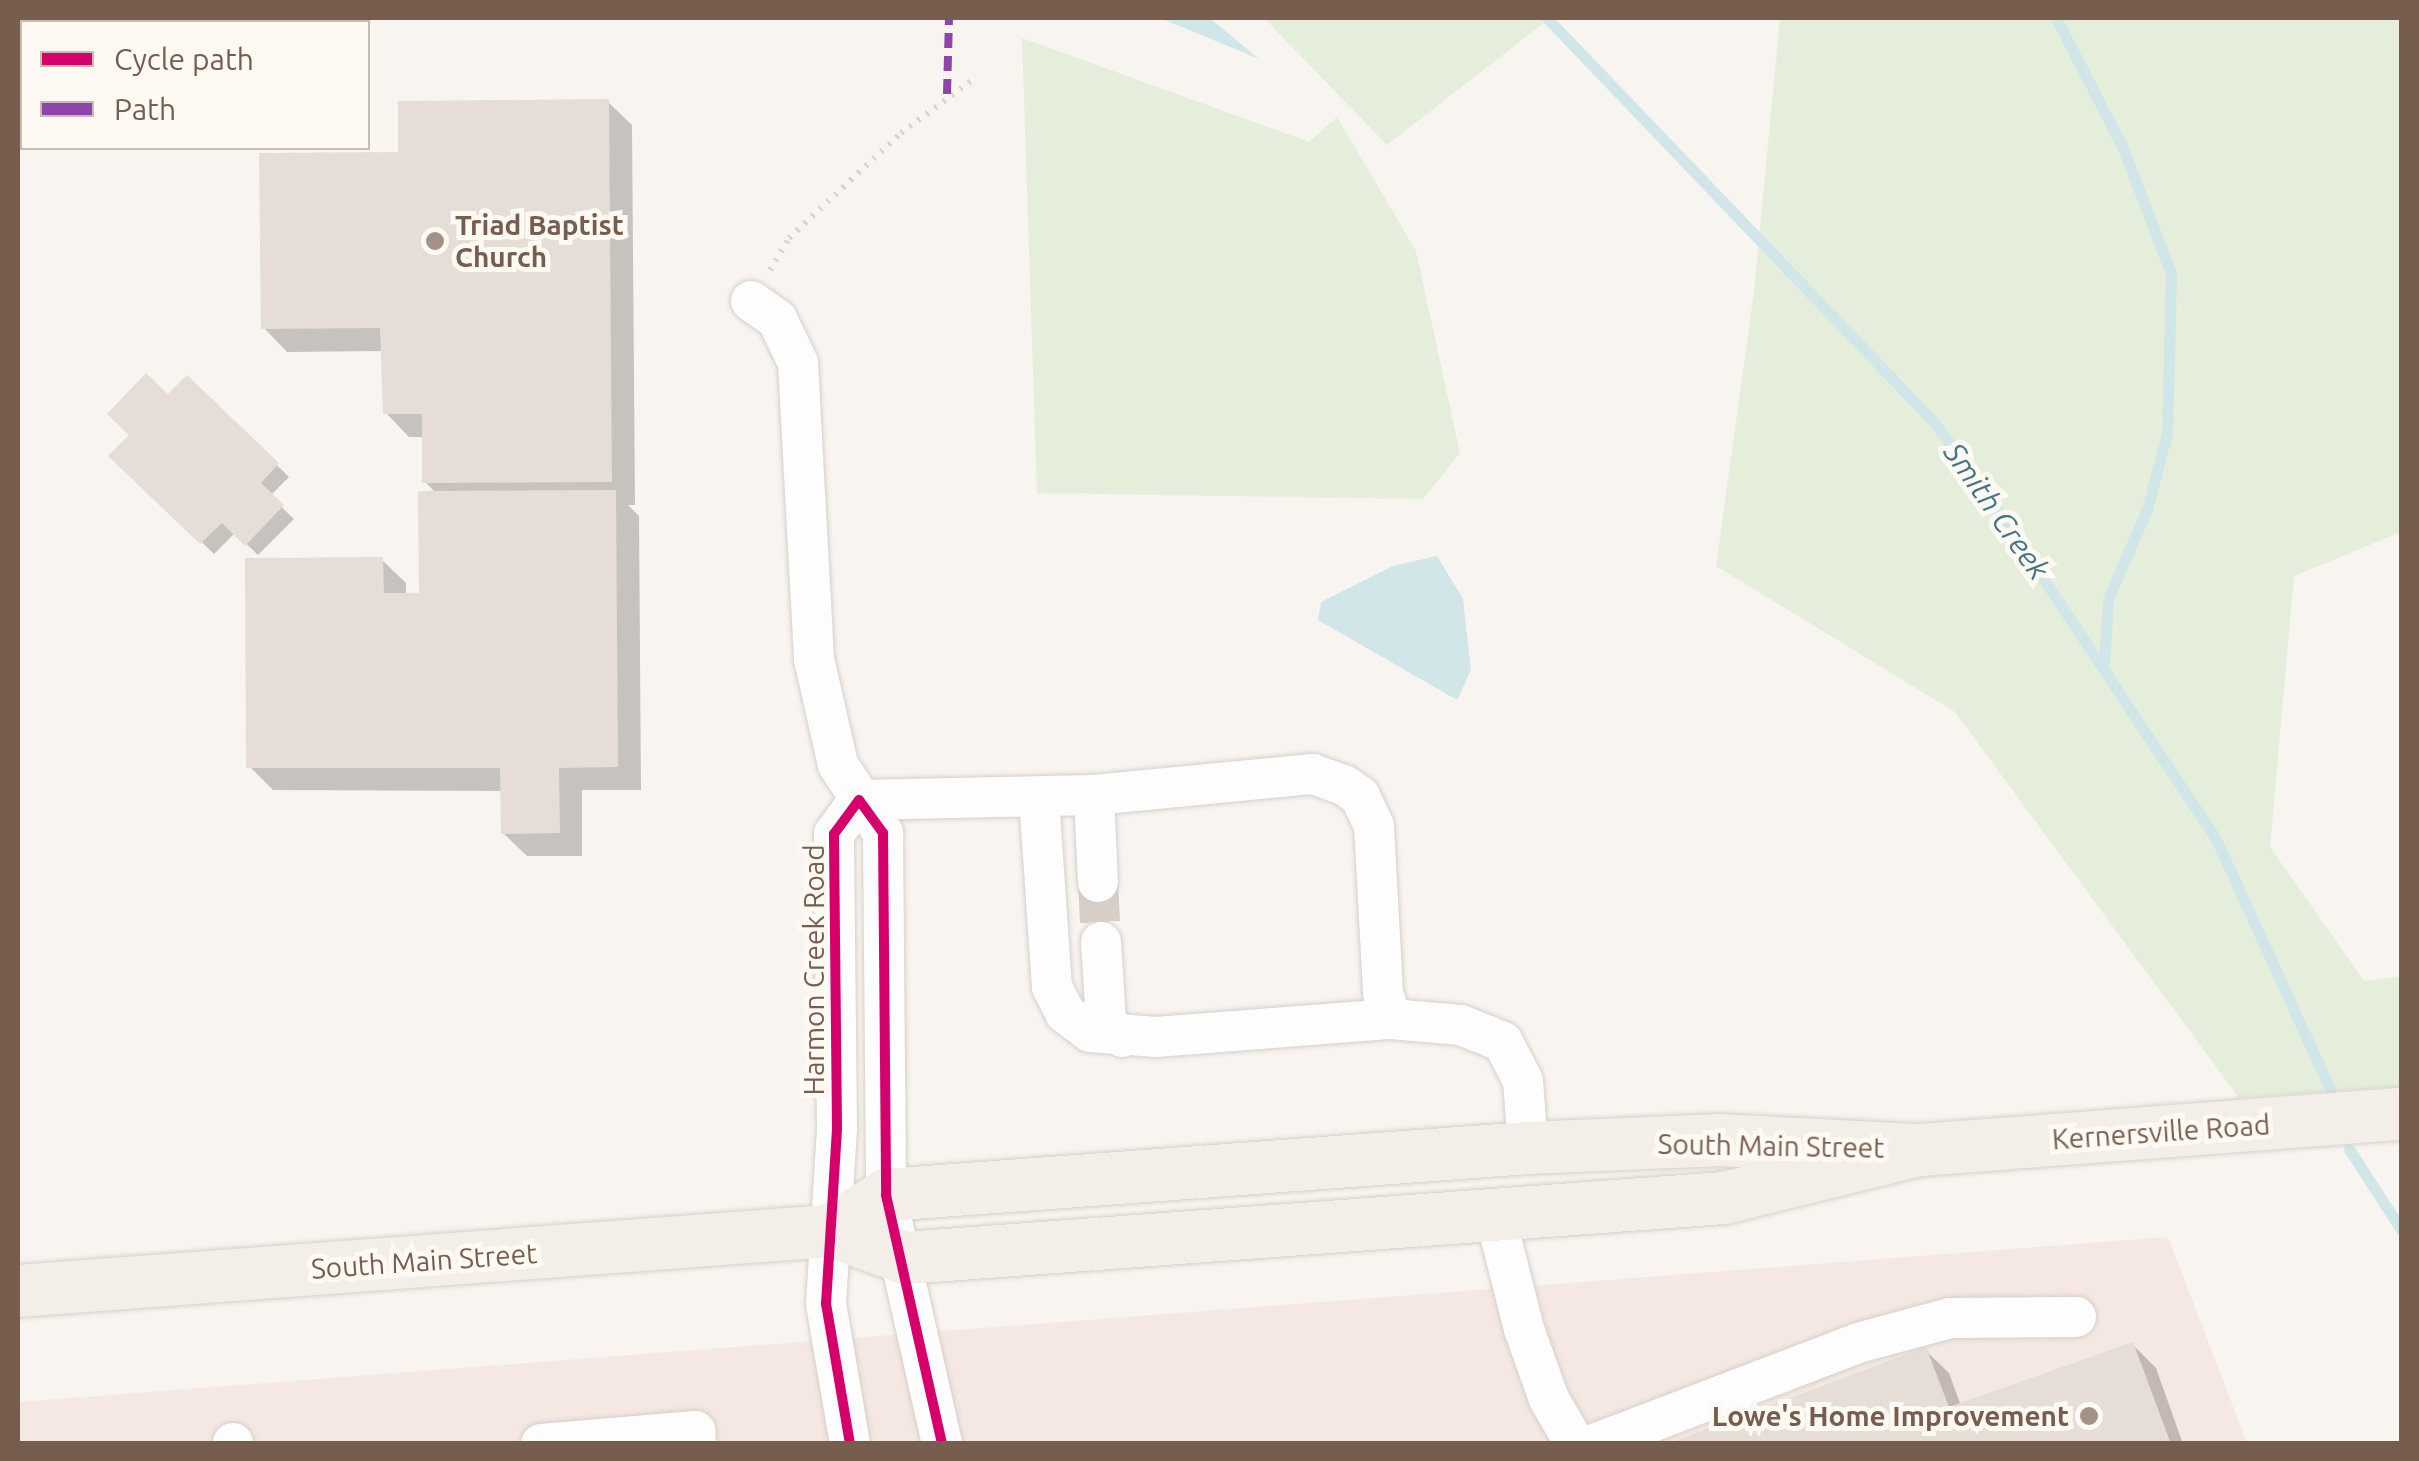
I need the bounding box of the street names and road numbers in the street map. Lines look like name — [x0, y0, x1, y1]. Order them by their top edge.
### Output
street label: Harmon Creek Road — [797, 844, 831, 1096]
street label: Kernersville Road — [2051, 1108, 2271, 1156]
street label: South Main Street — [1657, 1127, 1885, 1165]
street label: South Main Street — [310, 1236, 538, 1286]

